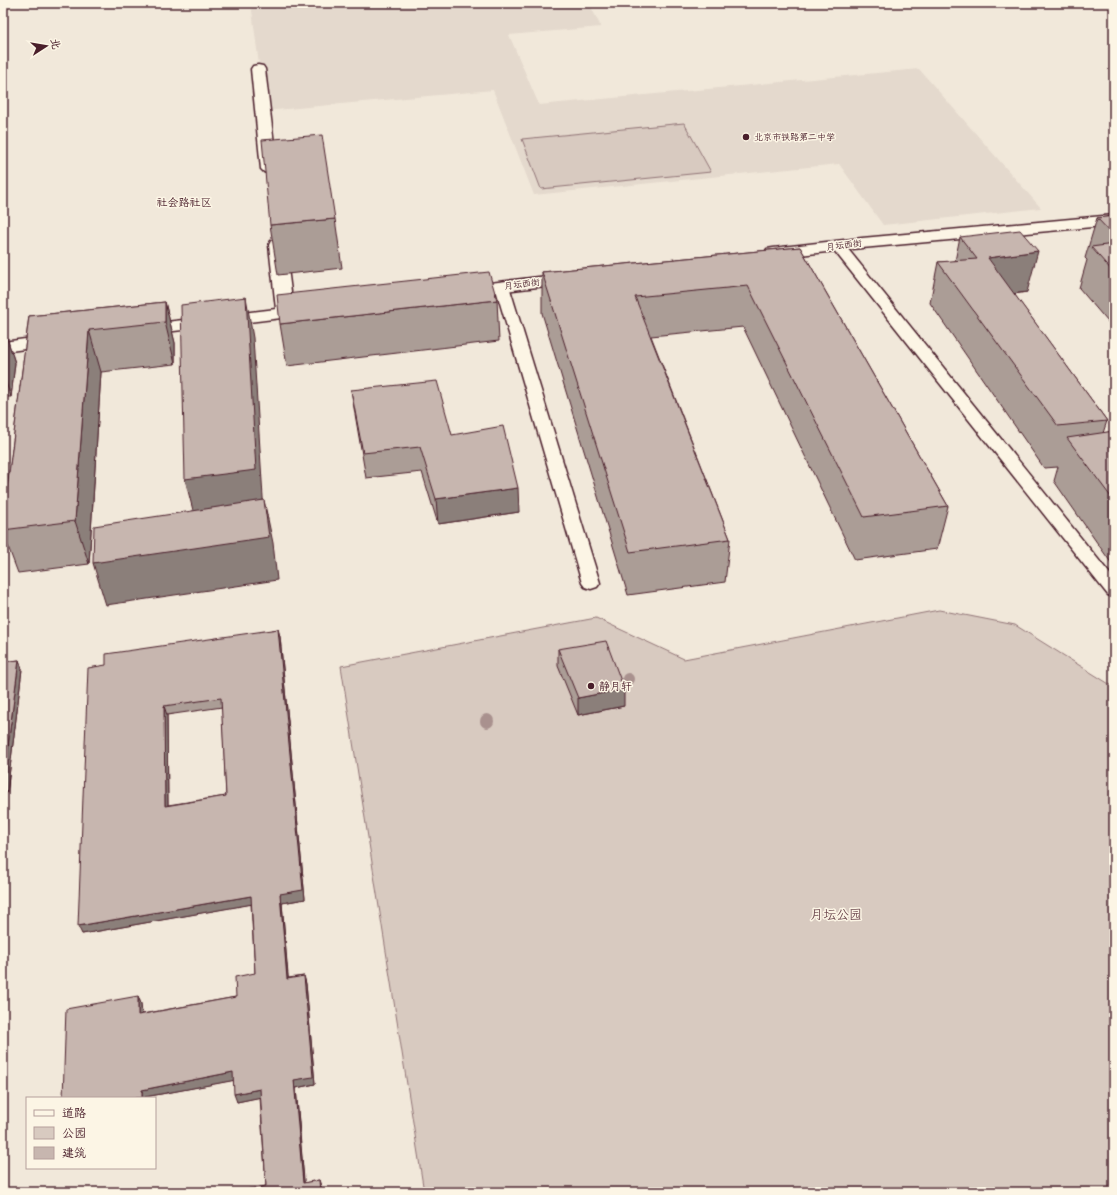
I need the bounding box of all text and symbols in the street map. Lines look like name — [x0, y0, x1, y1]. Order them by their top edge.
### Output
north arrow — [26, 26, 66, 66]
text: 北 — [47, 38, 61, 51]
marker: 北京市铁路第二中学 — [741, 132, 751, 142]
place label: 北京市铁路第二中学 — [754, 132, 835, 144]
district label: 社会路社区 — [157, 197, 212, 210]
street label: 月坛西街 — [826, 238, 863, 254]
street label: 月坛西街 — [504, 277, 541, 293]
place label: 静月轩 — [599, 680, 632, 694]
marker: 静月轩 — [586, 681, 596, 691]
park label: 月坛公园 — [810, 908, 862, 924]
legend — [26, 1097, 156, 1169]
text: 道路 — [62, 1107, 86, 1122]
text: 公园 — [62, 1127, 86, 1142]
text: 建筑 — [62, 1147, 86, 1162]

